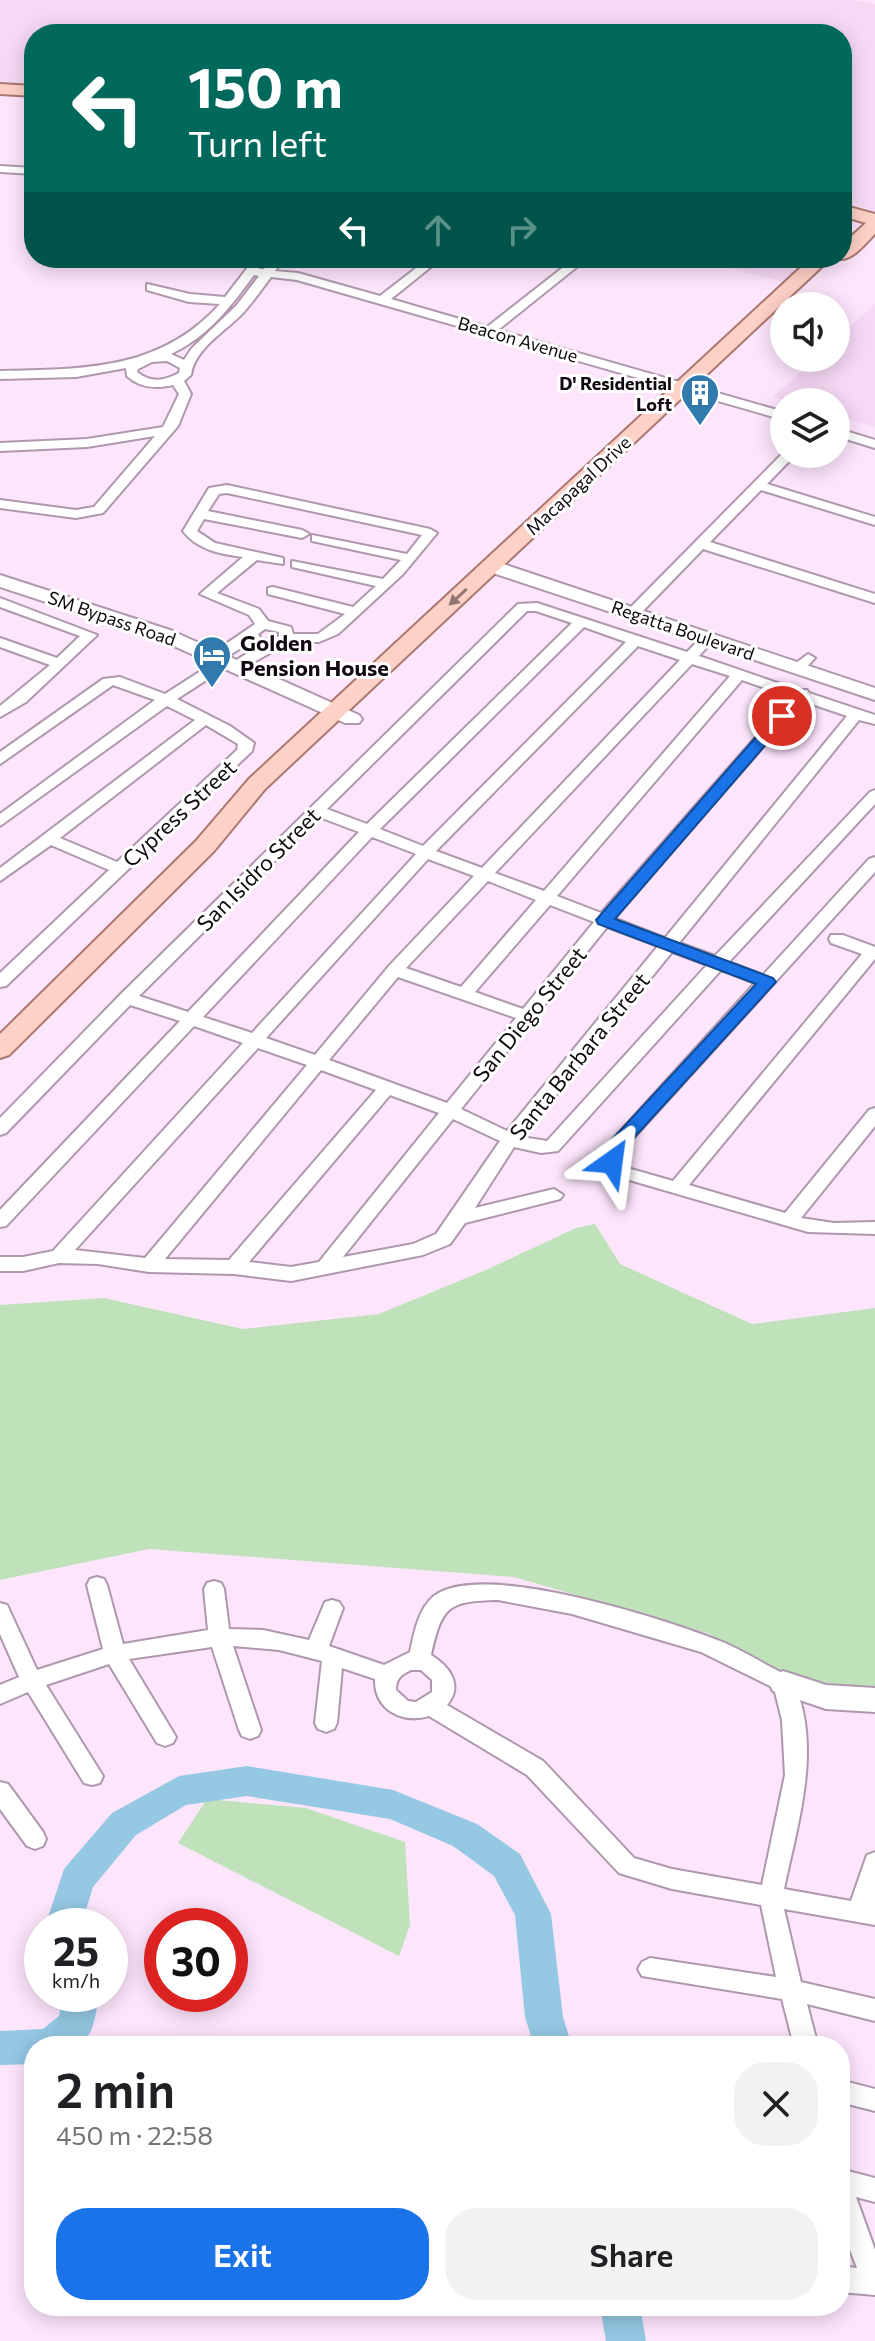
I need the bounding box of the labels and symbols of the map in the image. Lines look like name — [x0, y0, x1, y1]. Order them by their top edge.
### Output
street label: Beacon Avenue — [455, 311, 581, 367]
place label: D' Residential Loft — [559, 372, 672, 415]
building icon: D' Residential Loft — [679, 372, 721, 427]
street label: Macapagal Drive — [521, 431, 635, 539]
street label: SM Bypass Road — [45, 586, 179, 650]
one-way arrow — [448, 588, 467, 606]
street label: Regatta Boulevard — [609, 595, 757, 665]
place label: Golden Pension House — [240, 629, 389, 681]
hotel icon: Golden Pension House — [191, 634, 233, 689]
pin — [748, 682, 816, 750]
street label: Cypress Street — [117, 754, 241, 872]
street label: San Isidro Street — [191, 802, 325, 936]
street label: San Diego Street — [466, 941, 592, 1087]
street label: Santa Barbara Street — [503, 967, 655, 1145]
position arrow — [570, 1120, 654, 1204]
speed limit sign: 30 — [144, 1908, 248, 2012]

